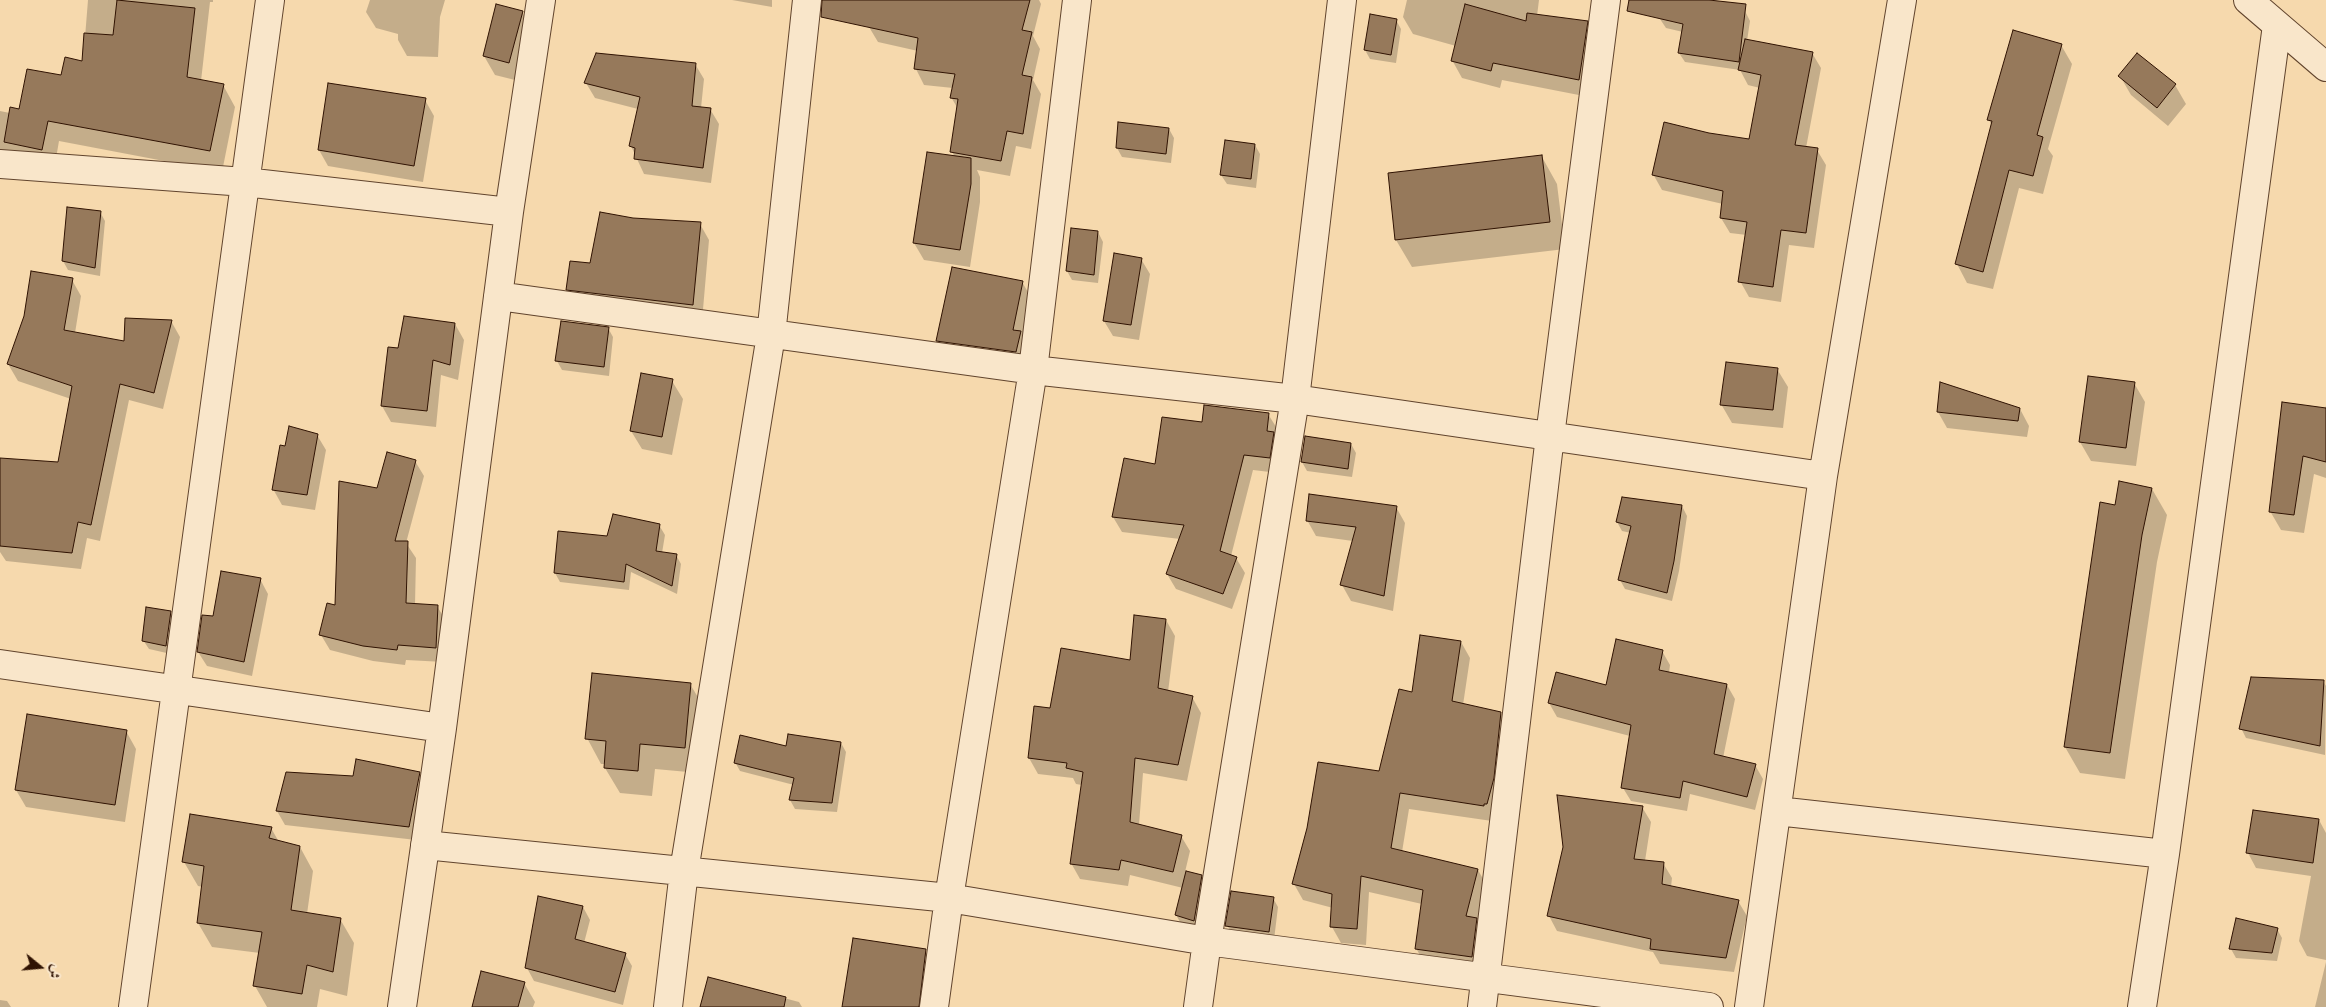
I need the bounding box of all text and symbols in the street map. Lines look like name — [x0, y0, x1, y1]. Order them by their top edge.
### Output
north arrow — [15, 942, 65, 992]
text: ش — [45, 962, 65, 981]

